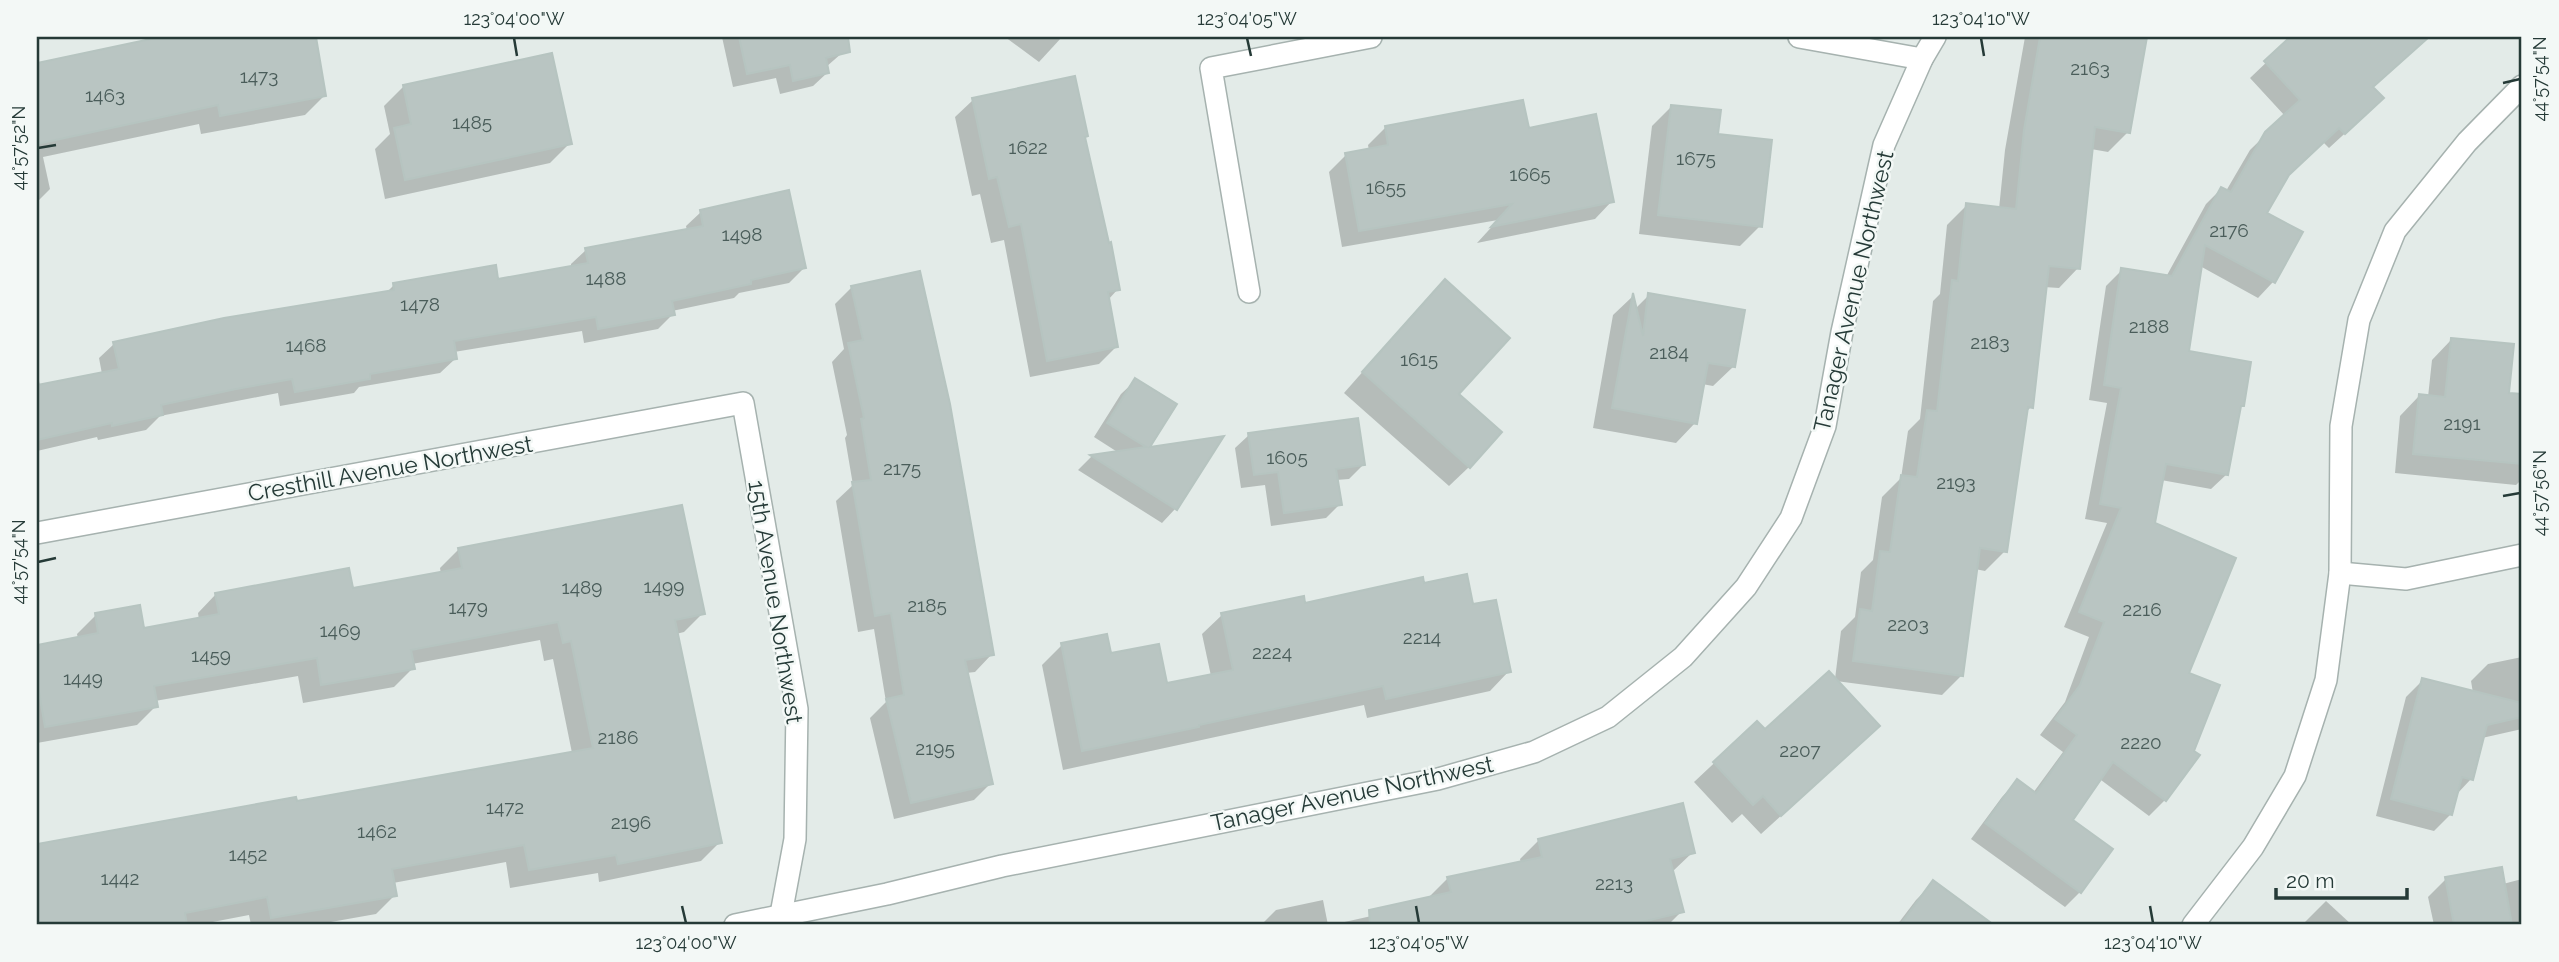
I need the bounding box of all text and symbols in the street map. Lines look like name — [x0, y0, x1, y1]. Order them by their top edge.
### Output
text: 123°04'00"W — [463, 8, 565, 29]
text: 123°04'05"W — [1197, 8, 1297, 29]
text: 123°04'10"W — [1932, 8, 2030, 29]
text: 44°57'54"N — [2529, 36, 2550, 122]
house number: 2163 — [2070, 57, 2110, 79]
house number: 1473 — [240, 65, 278, 87]
house number: 1463 — [85, 84, 125, 106]
text: 44°57'52"N — [8, 106, 29, 190]
house number: 1485 — [452, 111, 492, 133]
house number: 1622 — [1008, 136, 1048, 158]
house number: 1675 — [1676, 147, 1716, 169]
street label: Tanager Avenue Northwest — [1807, 147, 1899, 434]
house number: 1665 — [1509, 163, 1551, 185]
house number: 1655 — [1366, 176, 1406, 198]
house number: 2176 — [2209, 219, 2249, 241]
house number: 1498 — [722, 223, 762, 245]
house number: 1488 — [585, 267, 627, 289]
house number: 1478 — [400, 293, 440, 315]
house number: 2188 — [2129, 315, 2169, 337]
house number: 2183 — [1970, 331, 2010, 353]
house number: 1468 — [285, 334, 327, 356]
house number: 2184 — [1649, 341, 1689, 363]
house number: 1615 — [1400, 348, 1438, 370]
house number: 2191 — [2443, 412, 2481, 434]
street label: Cresthill Avenue Northwest — [246, 430, 535, 506]
house number: 1605 — [1266, 446, 1308, 468]
text: 44°57'56"N — [2529, 450, 2550, 536]
house number: 2175 — [883, 457, 921, 479]
house number: 2193 — [1936, 471, 1976, 493]
street label: 15th Avenue Northwest — [743, 478, 809, 726]
text: 44°57'54"N — [8, 519, 29, 605]
house number: 1499 — [644, 575, 684, 597]
house number: 1489 — [562, 576, 602, 598]
house number: 2185 — [907, 594, 947, 616]
house number: 1479 — [448, 596, 488, 618]
house number: 2216 — [2122, 598, 2162, 620]
house number: 2203 — [1887, 613, 1929, 635]
house number: 1469 — [319, 619, 361, 641]
house number: 2214 — [1403, 626, 1441, 648]
house number: 2224 — [1252, 641, 1292, 663]
house number: 1459 — [191, 644, 231, 666]
house number: 1449 — [63, 667, 103, 689]
house number: 2186 — [598, 726, 638, 748]
house number: 2220 — [2120, 731, 2162, 753]
house number: 2195 — [915, 737, 955, 759]
house number: 2207 — [1779, 739, 1821, 761]
street label: Tanager Avenue Northwest — [1208, 750, 1496, 836]
house number: 1472 — [486, 796, 524, 818]
house number: 2196 — [611, 811, 651, 833]
house number: 1462 — [357, 820, 397, 842]
house number: 1452 — [229, 843, 267, 865]
scale bar — [2276, 857, 2407, 901]
house number: 1442 — [101, 867, 139, 889]
text: 20 m — [2286, 868, 2334, 893]
house number: 2213 — [1595, 872, 1633, 894]
text: 123°04'00"W — [635, 932, 737, 953]
text: 123°04'05"W — [1369, 932, 1469, 953]
text: 123°04'10"W — [2104, 932, 2202, 953]

